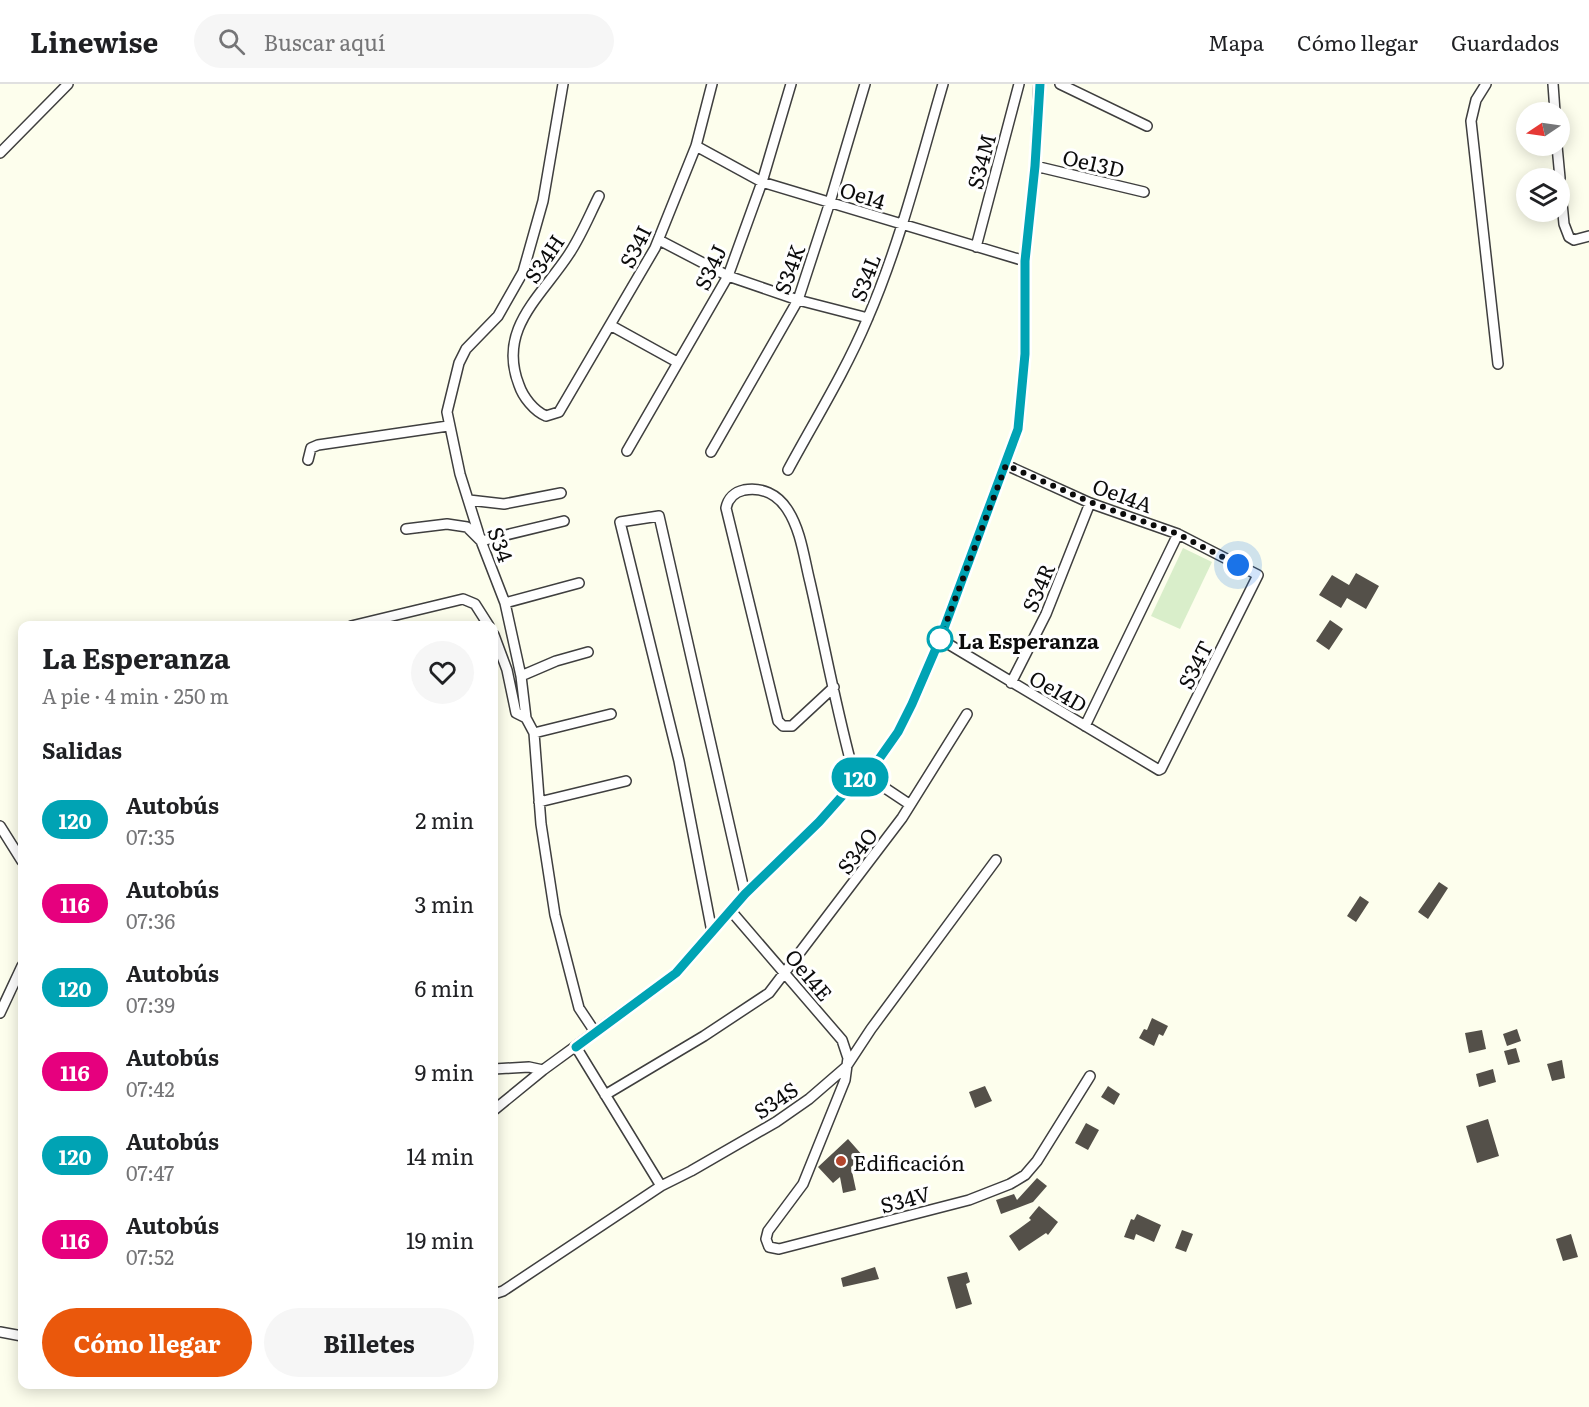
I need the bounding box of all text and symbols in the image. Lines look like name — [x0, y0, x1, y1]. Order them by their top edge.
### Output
search box — [194, 14, 614, 68]
text: Linewise — [30, 20, 158, 62]
icon: search — [215, 25, 248, 58]
text: Buscar aquí — [263, 25, 385, 58]
text: Mapa — [1208, 26, 1264, 57]
text: Cómo llegar — [1297, 26, 1418, 57]
text: Guardados — [1451, 26, 1559, 57]
north arrow — [1516, 102, 1570, 156]
map controls — [1516, 102, 1570, 222]
street label: S34M — [958, 130, 1002, 192]
street label: Oe13D — [1060, 140, 1128, 184]
button: layers — [1516, 168, 1570, 222]
street label: Oe14 — [836, 172, 890, 216]
street label: S34I — [610, 219, 658, 273]
street label: S34H — [515, 227, 571, 289]
street label: S34J — [685, 239, 733, 295]
street label: S34K — [765, 239, 811, 298]
street label: S34L — [841, 249, 887, 305]
street label: Oe14A — [1089, 469, 1158, 519]
street label: S34 — [481, 522, 523, 566]
your location — [1223, 550, 1253, 580]
street label: S34R — [1013, 558, 1061, 616]
place label: La Esperanza — [958, 624, 1100, 655]
marker: La Esperanza — [927, 626, 953, 652]
street label: S34T — [1169, 634, 1219, 694]
text: La Esperanza — [42, 636, 230, 678]
button: heart — [411, 641, 474, 704]
street label: Oe14D — [1024, 661, 1094, 719]
text: A pie · 4 min · 250 m — [42, 680, 229, 710]
text: Salidas — [42, 733, 122, 766]
line badge: 120 — [826, 758, 894, 796]
text: 120 — [844, 762, 876, 793]
text: Autobús — [126, 788, 219, 821]
text: 2 min — [415, 803, 474, 836]
text: 120 — [59, 804, 91, 835]
street label: S34O — [828, 820, 884, 880]
text: 07:35 — [126, 821, 175, 851]
text: Autobús — [126, 872, 219, 905]
text: 3 min — [414, 887, 474, 920]
text: 116 — [60, 888, 90, 919]
text: 07:36 — [126, 905, 175, 935]
street label: Oe14E — [779, 941, 841, 1007]
text: Autobús — [126, 956, 219, 989]
text: 6 min — [415, 971, 474, 1004]
text: 120 — [59, 972, 91, 1003]
text: 07:39 — [126, 989, 175, 1019]
text: Autobús — [126, 1040, 219, 1073]
text: 9 min — [415, 1055, 474, 1088]
text: 116 — [60, 1056, 90, 1087]
text: 07:42 — [126, 1073, 175, 1103]
street label: S34S — [746, 1073, 804, 1125]
text: Autobús — [126, 1124, 219, 1157]
text: 14 min — [406, 1139, 474, 1172]
text: 120 — [59, 1140, 91, 1171]
place label: Edificación — [853, 1146, 965, 1177]
marker: Edificación — [834, 1154, 848, 1168]
text: 07:47 — [126, 1157, 174, 1187]
street label: S34V — [876, 1176, 934, 1220]
text: Autobús — [126, 1208, 219, 1241]
text: 19 min — [406, 1223, 474, 1256]
text: 116 — [60, 1224, 90, 1255]
text: 07:52 — [126, 1241, 174, 1271]
button: Cómo llegar — [42, 1308, 252, 1377]
button: Billetes — [264, 1308, 474, 1377]

